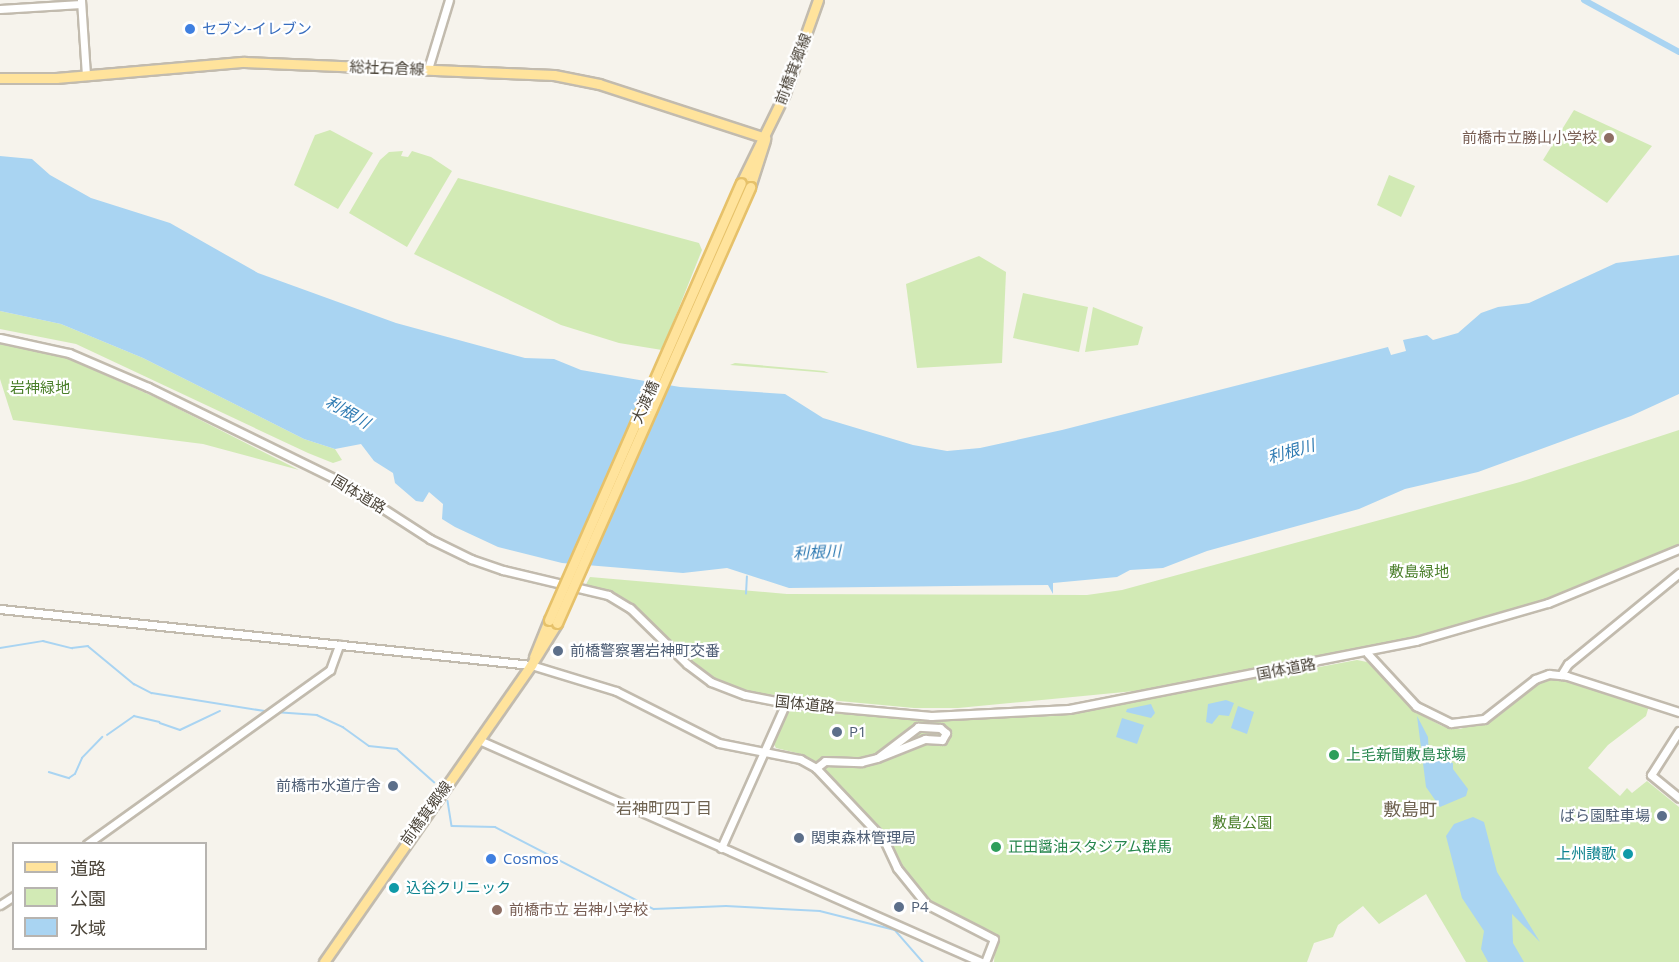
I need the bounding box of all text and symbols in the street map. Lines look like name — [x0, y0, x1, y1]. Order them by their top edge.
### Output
place label: セブン-イレブン — [202, 20, 312, 38]
marker: セブン-イレブン — [183, 22, 197, 36]
street label: 前橋箕郷線 — [771, 31, 815, 107]
street label: 総社石倉線 — [349, 58, 425, 78]
place label: 前橋市立勝山小学校 — [1462, 129, 1597, 147]
marker: 前橋市立勝山小学校 — [1602, 131, 1616, 145]
street label: 大渡橋 — [628, 378, 662, 426]
park label: 岩神緑地 — [10, 379, 70, 397]
water label: 利根川 — [322, 392, 374, 432]
water label: 利根川 — [1265, 435, 1317, 467]
street label: 国体道路 — [329, 471, 389, 517]
water label: 利根川 — [793, 541, 841, 563]
park label: 敷島緑地 — [1389, 563, 1449, 581]
place label: 前橋警察署岩神町交番 — [570, 642, 720, 660]
marker: 前橋警察署岩神町交番 — [551, 644, 565, 658]
street label: 国体道路 — [1255, 654, 1317, 684]
street label: 国体道路 — [774, 692, 836, 716]
place label: P1 — [849, 723, 867, 741]
marker: P1 — [830, 725, 844, 739]
place label: 上毛新聞敷島球場 — [1346, 746, 1466, 764]
marker: 上毛新聞敷島球場 — [1327, 748, 1341, 762]
place label: 前橋市水道庁舎 — [276, 777, 381, 795]
street label: 前橋箕郷線 — [397, 777, 455, 849]
marker: 前橋市水道庁舎 — [386, 779, 400, 793]
district label: 岩神町四丁目 — [616, 798, 712, 818]
district label: 敷島町 — [1383, 798, 1437, 820]
place label: ばら園駐車場 — [1560, 807, 1650, 825]
marker: ばら園駐車場 — [1655, 809, 1669, 823]
park label: 敷島公園 — [1212, 814, 1272, 832]
place label: 関東森林管理局 — [811, 829, 916, 847]
marker: 関東森林管理局 — [792, 831, 806, 845]
place label: 正田醤油スタジアム群馬 — [1008, 838, 1173, 856]
marker: 正田醤油スタジアム群馬 — [989, 840, 1003, 854]
legend — [12, 842, 207, 950]
place label: 上州讃歌 — [1556, 845, 1616, 863]
marker: 上州讃歌 — [1621, 847, 1635, 861]
place label: Cosmos — [503, 850, 559, 868]
marker: Cosmos — [484, 852, 498, 866]
text: 道路 — [70, 856, 106, 880]
place label: 込谷クリニック — [406, 879, 511, 897]
marker: 込谷クリニック — [387, 881, 401, 895]
text: 公園 — [70, 886, 106, 910]
place label: P4 — [911, 898, 929, 916]
marker: P4 — [892, 900, 906, 914]
place label: 前橋市立 岩神小学校 — [509, 901, 648, 919]
marker: 前橋市立 岩神小学校 — [490, 903, 504, 917]
text: 水域 — [70, 916, 106, 940]

